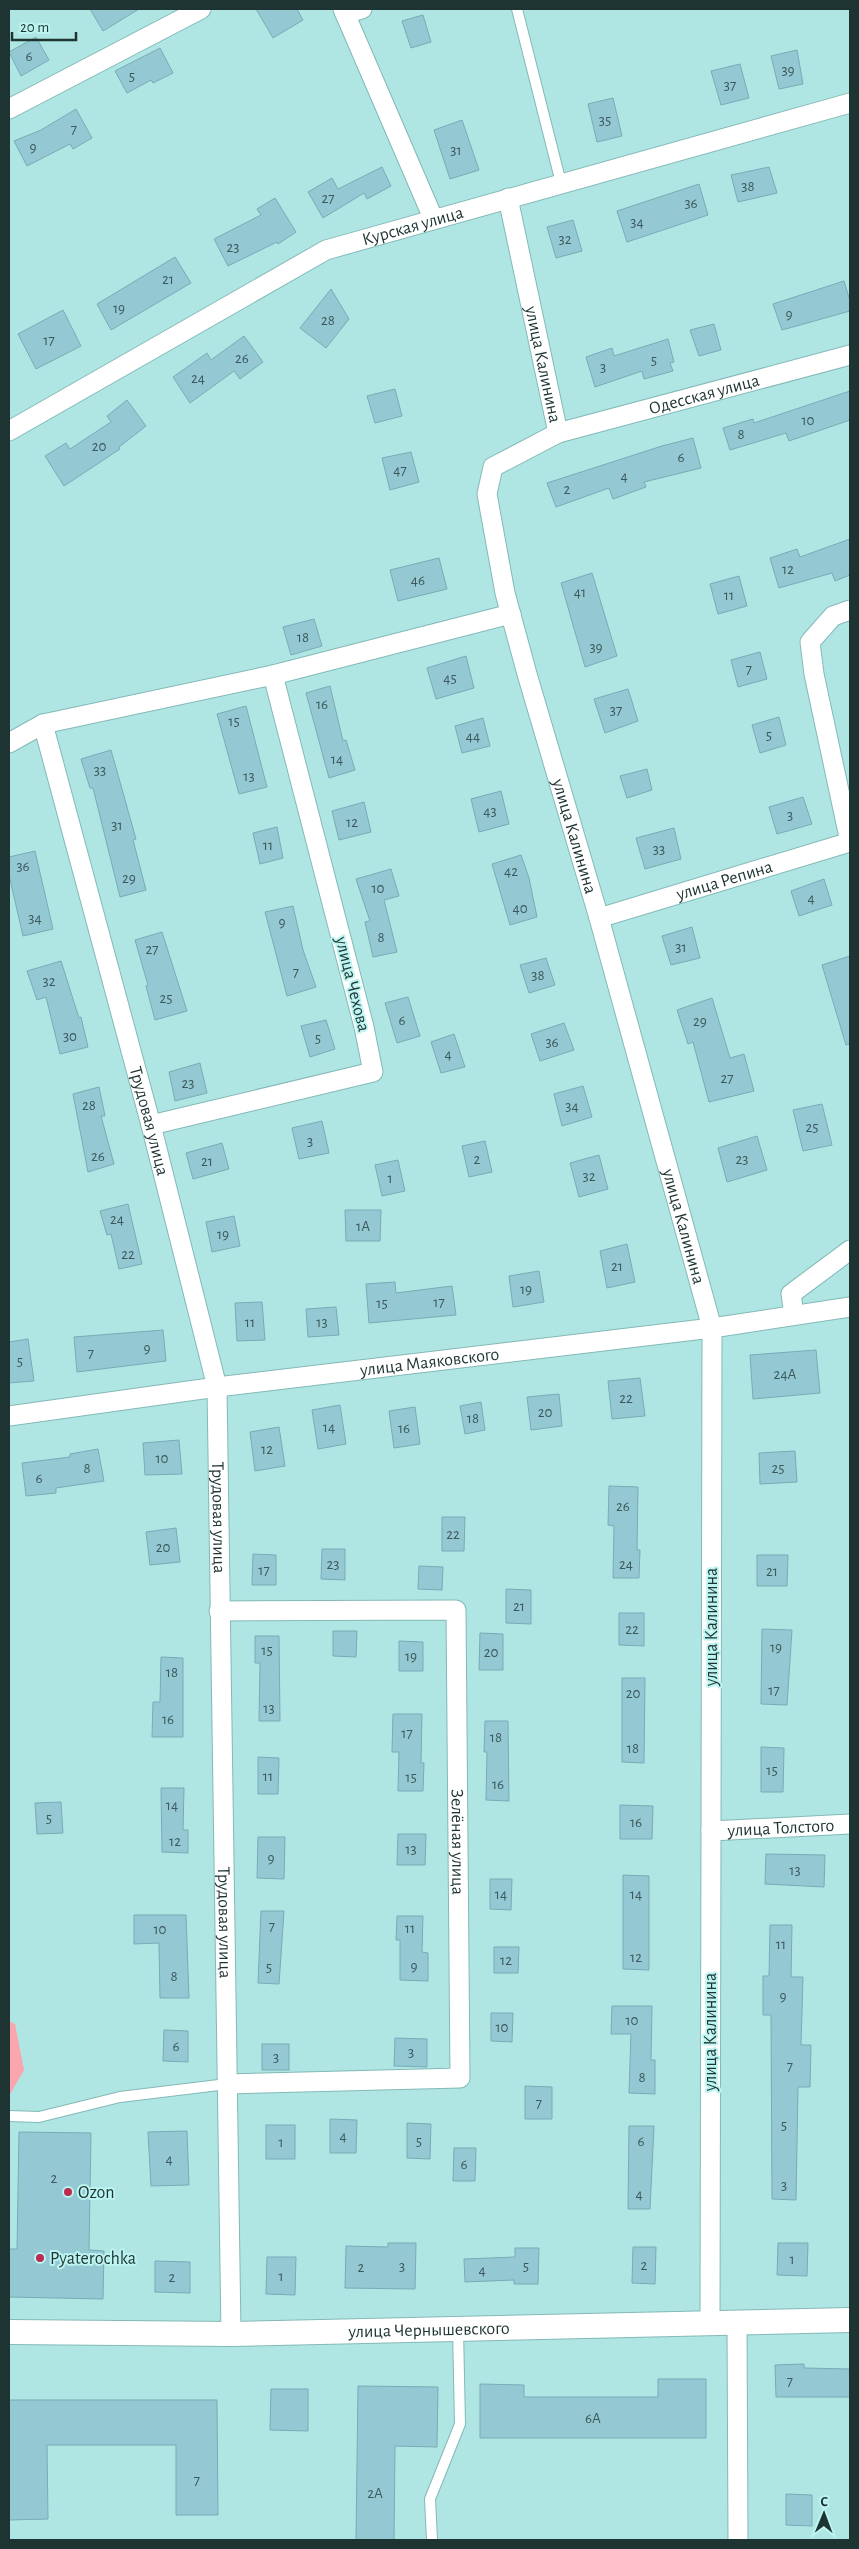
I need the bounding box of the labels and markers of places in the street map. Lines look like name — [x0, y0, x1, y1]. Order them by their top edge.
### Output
place label: Ozon — [78, 2184, 115, 2202]
marker: Ozon — [62, 2186, 74, 2198]
place label: Pyaterochka — [50, 2250, 136, 2268]
marker: Pyaterochka — [34, 2252, 46, 2264]

